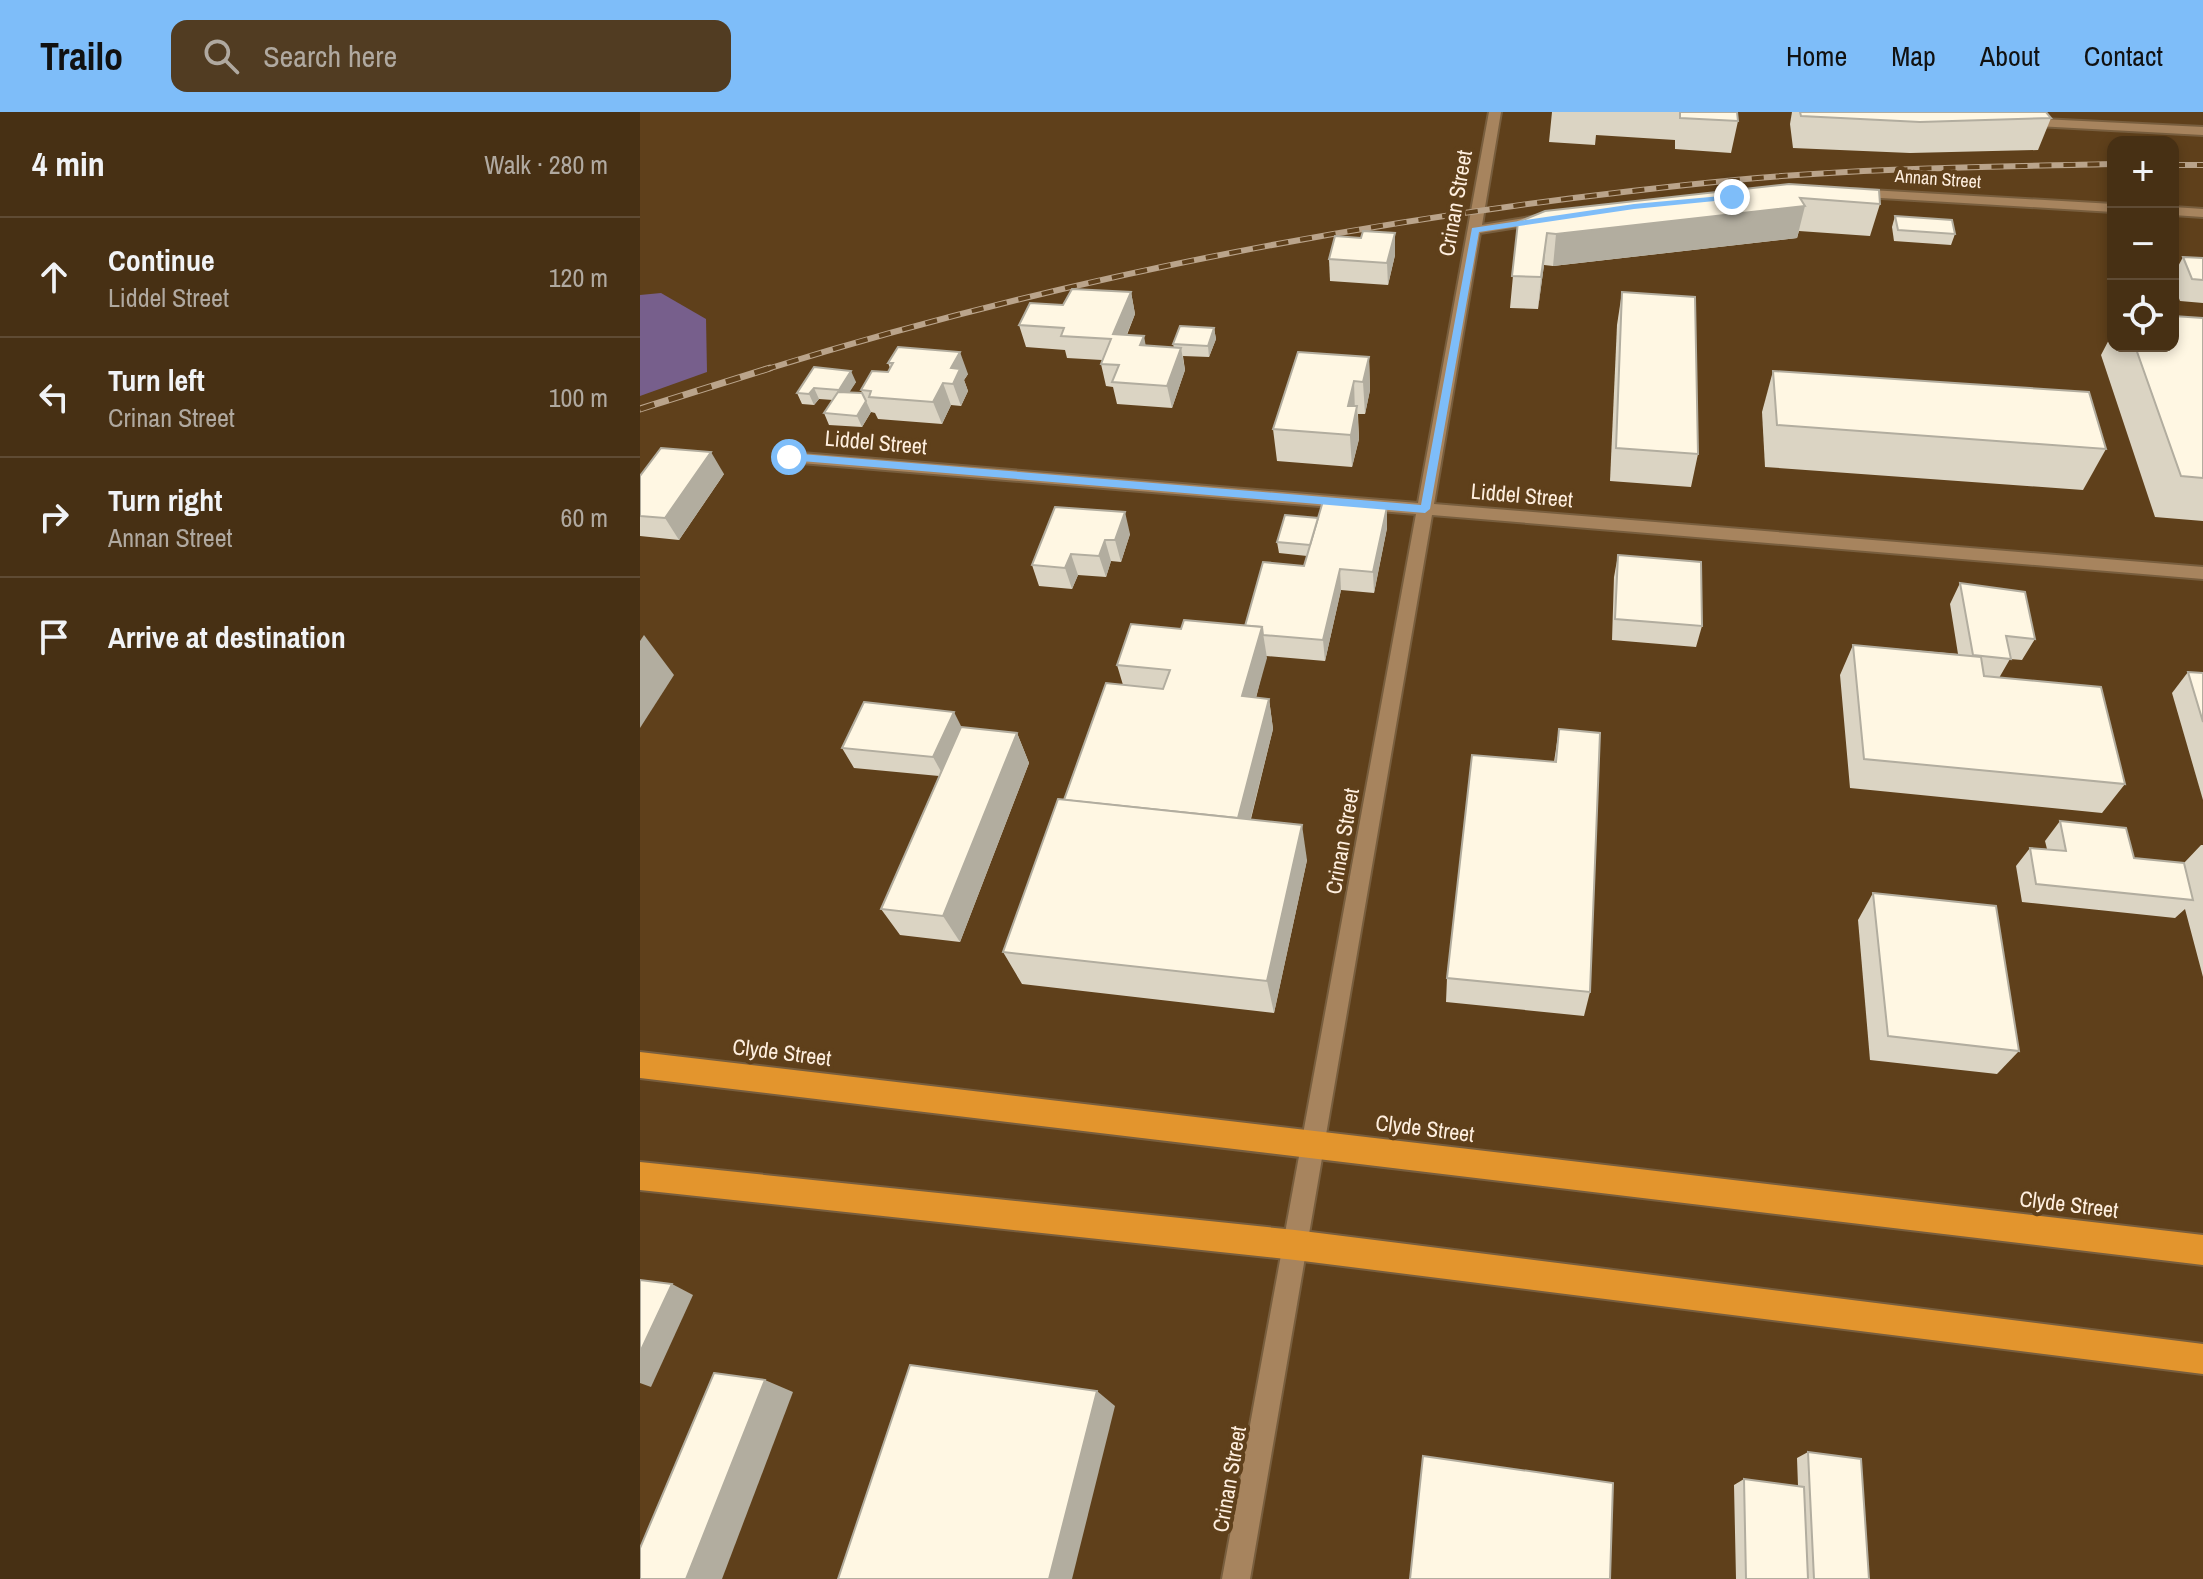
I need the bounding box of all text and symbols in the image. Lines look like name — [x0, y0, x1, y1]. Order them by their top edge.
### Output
search box — [171, 20, 731, 92]
text: Trailo — [40, 31, 123, 82]
icon: search — [199, 34, 243, 78]
text: Search here — [263, 36, 397, 76]
text: Home — [1786, 37, 1847, 75]
text: Map — [1891, 37, 1936, 75]
text: About — [1980, 37, 2040, 75]
text: Contact — [2084, 37, 2163, 75]
map controls — [2107, 136, 2179, 352]
button: + — [2107, 136, 2179, 208]
text: 4 min — [32, 141, 105, 187]
text: Walk · 280 m — [484, 147, 608, 182]
street label: Crinan Street — [1431, 148, 1479, 258]
street label: Annan Street — [1893, 163, 1982, 194]
route end — [1714, 179, 1750, 215]
button: − — [2107, 208, 2179, 280]
text: Continue — [108, 240, 215, 280]
icon: ahead — [32, 255, 76, 299]
text: 120 m — [549, 260, 608, 295]
text: Liddel Street — [108, 280, 229, 315]
button: locate — [2107, 280, 2179, 352]
text: Turn left — [108, 360, 205, 400]
icon: left — [32, 375, 76, 419]
text: 100 m — [549, 380, 608, 415]
text: Crinan Street — [108, 400, 235, 435]
street label: Liddel Street — [824, 423, 928, 461]
route start — [771, 439, 807, 475]
street label: Liddel Street — [1470, 476, 1574, 514]
text: Turn right — [108, 480, 222, 520]
icon: right — [32, 495, 76, 539]
text: 60 m — [561, 500, 608, 535]
text: Annan Street — [108, 520, 232, 555]
icon: arrive — [32, 615, 76, 659]
text: Arrive at destination — [108, 617, 346, 657]
street label: Crinan Street — [1318, 786, 1366, 896]
street label: Clyde Street — [731, 1031, 833, 1073]
street label: Clyde Street — [1374, 1107, 1476, 1149]
street label: Clyde Street — [2018, 1183, 2120, 1225]
street label: Crinan Street — [1205, 1424, 1253, 1534]

